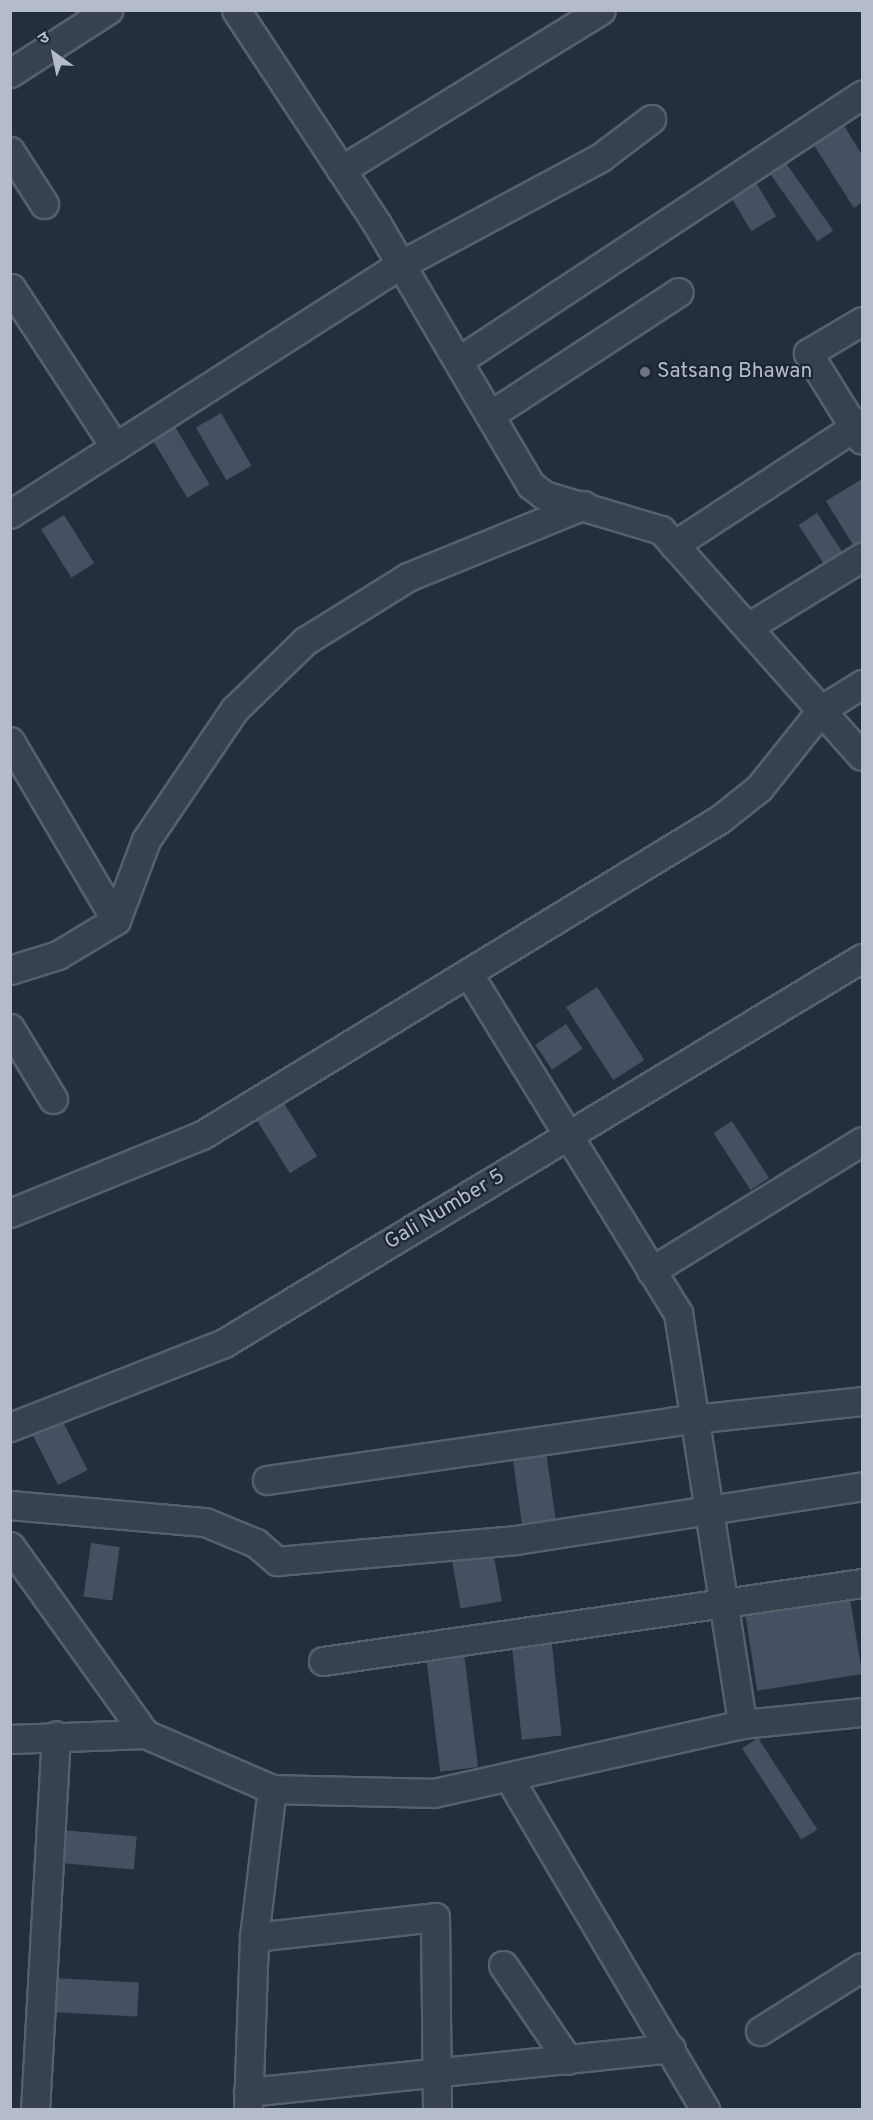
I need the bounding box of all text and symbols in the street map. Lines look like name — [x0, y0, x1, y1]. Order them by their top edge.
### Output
north arrow — [24, 24, 84, 84]
text: उ — [35, 28, 54, 50]
place label: Satsang Bhawan — [657, 359, 812, 385]
marker: Satsang Bhawan — [638, 365, 652, 379]
street label: Gali Number 5 — [380, 1164, 510, 1256]

